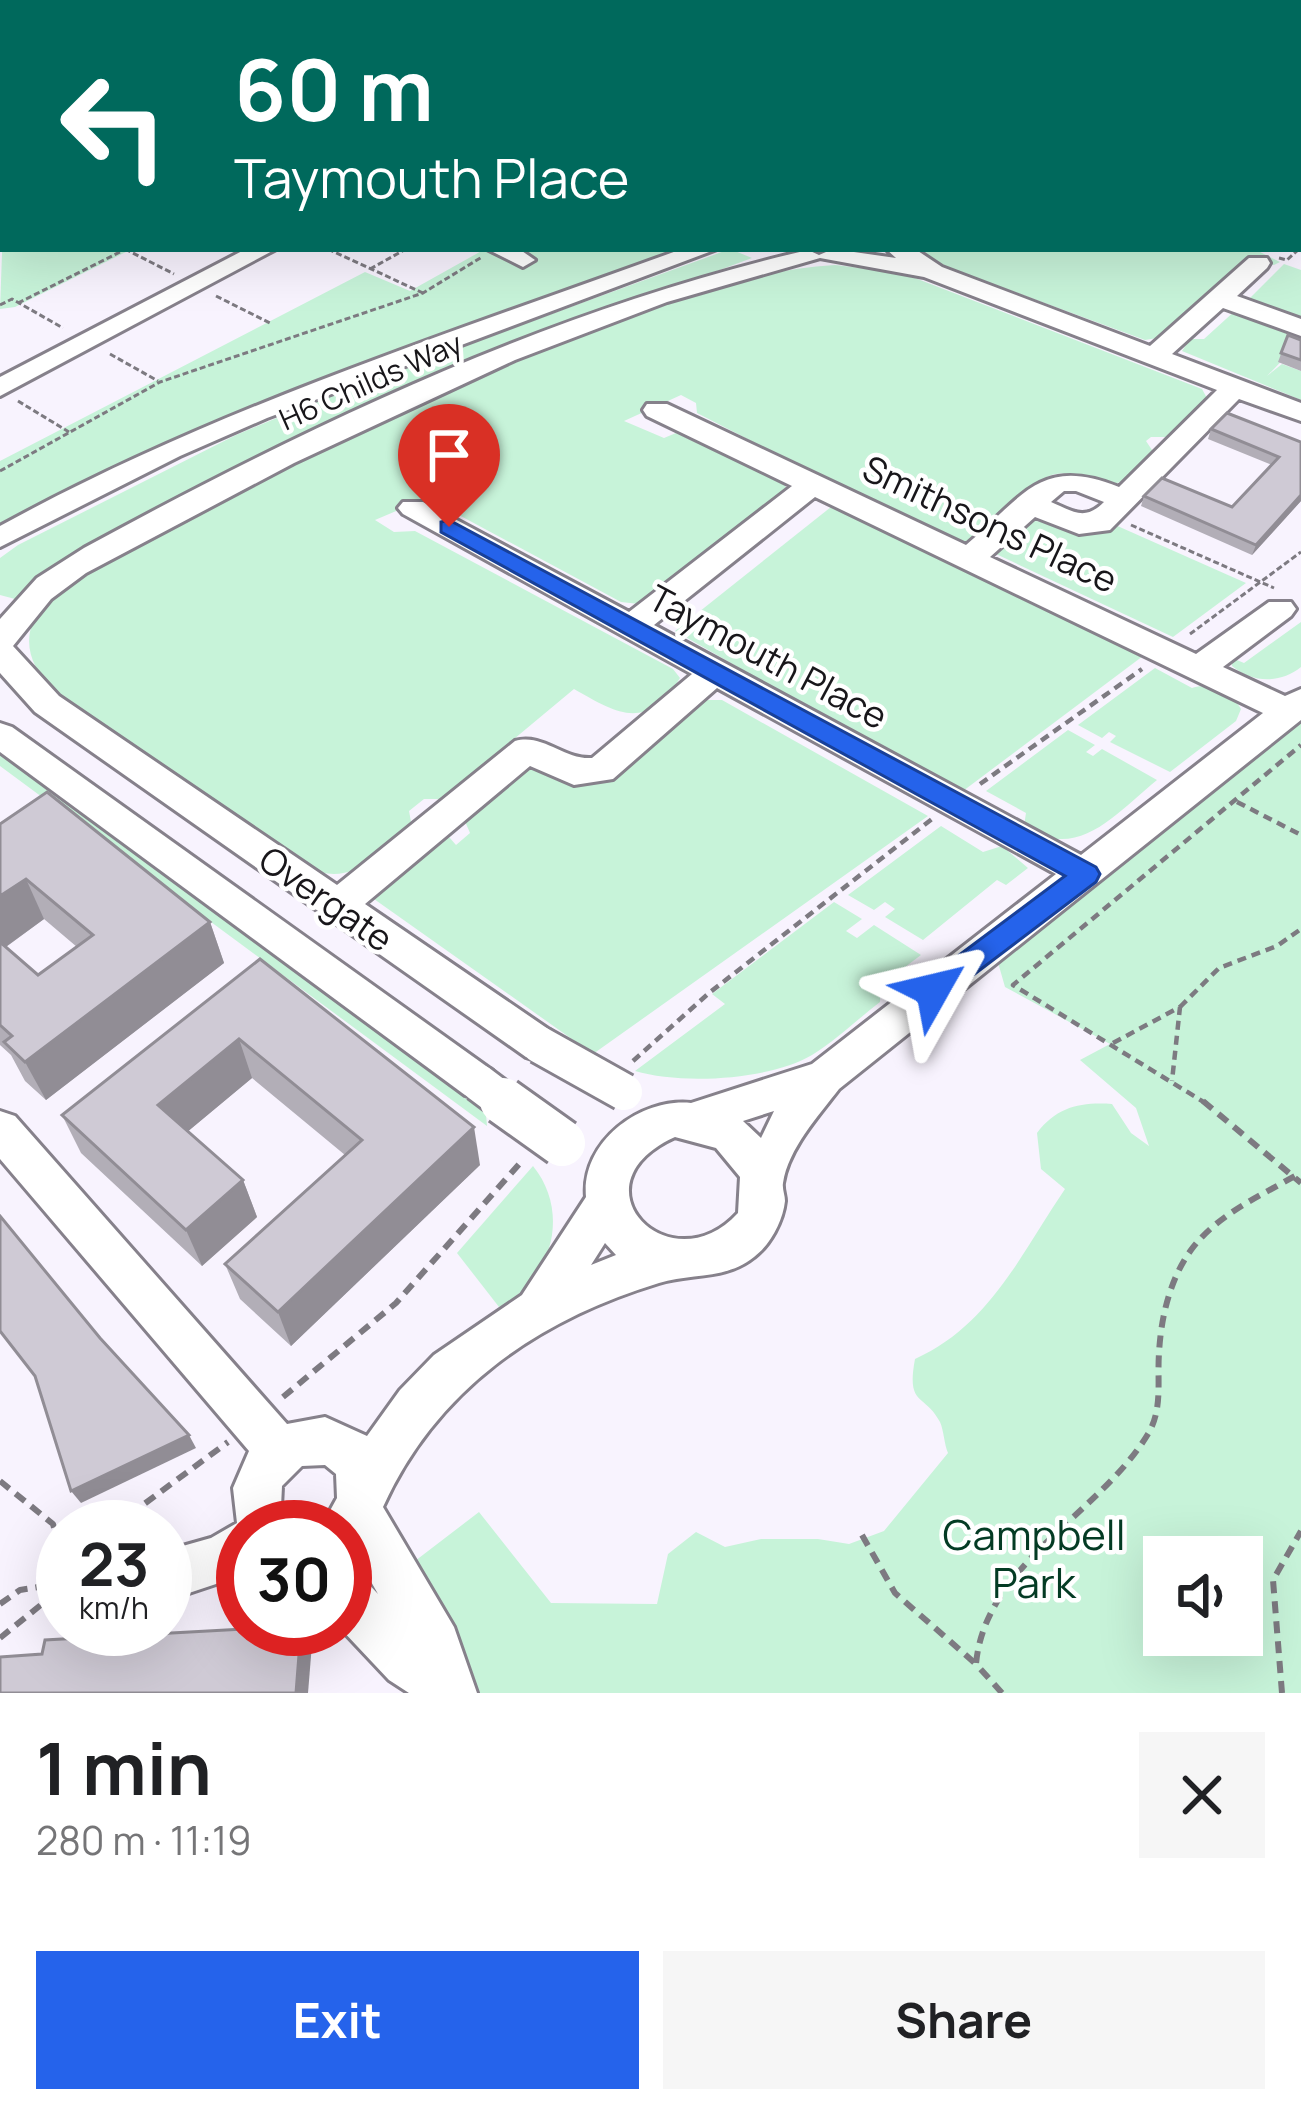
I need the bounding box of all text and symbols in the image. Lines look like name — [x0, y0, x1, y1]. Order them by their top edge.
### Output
text: 60 m — [234, 31, 434, 146]
icon: left — [36, 48, 192, 204]
text: Taymouth Place — [234, 140, 629, 214]
street label: H6 Childs Way — [272, 322, 469, 439]
pin — [398, 404, 500, 527]
icon: arrive — [416, 422, 482, 488]
street label: Smithsons Place — [855, 443, 1125, 604]
street label: Taymouth Place — [640, 573, 896, 740]
street label: Overgate — [250, 835, 403, 963]
position arrow — [870, 927, 996, 1053]
speed limit sign: 30 — [216, 1500, 372, 1656]
park label: Campbell Park — [943, 1505, 1125, 1611]
text: 23 — [79, 1522, 149, 1604]
map controls — [1143, 1536, 1263, 1656]
button: sound — [1143, 1536, 1263, 1656]
text: km/h — [79, 1587, 149, 1628]
text: 1 min — [36, 1718, 212, 1817]
button: close — [1139, 1732, 1265, 1858]
text: 280 m · 11:19 — [36, 1813, 251, 1867]
button: Exit — [36, 1951, 639, 2089]
button: Share — [663, 1951, 1265, 2089]

